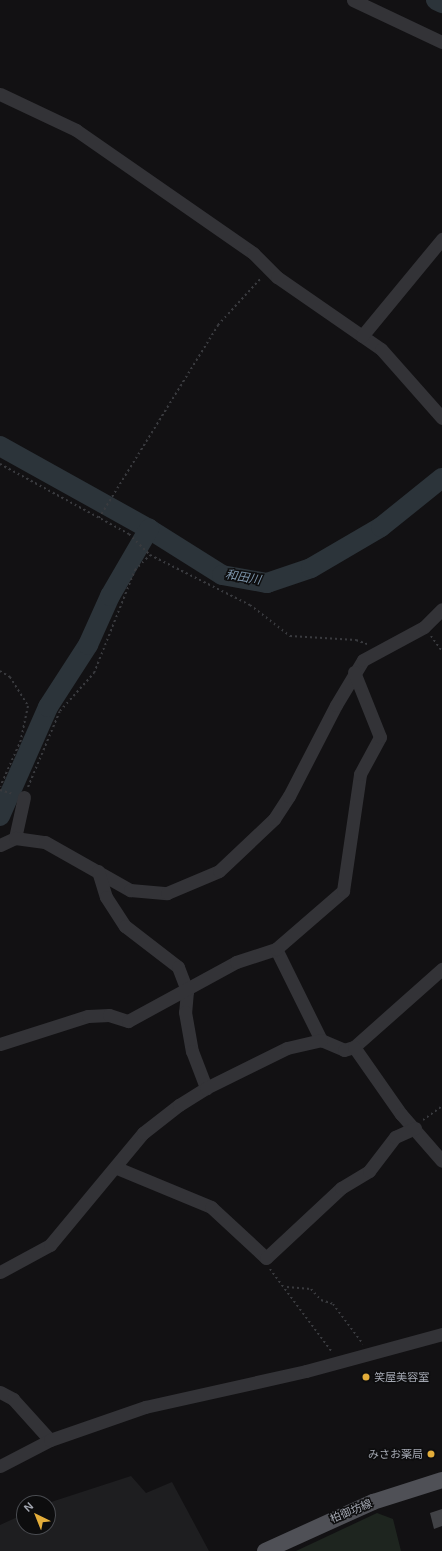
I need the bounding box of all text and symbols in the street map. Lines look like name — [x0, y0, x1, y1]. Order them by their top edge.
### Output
water label: 和田川 — [224, 568, 262, 588]
place label: 笑屋美容室 — [374, 1370, 429, 1384]
marker: 笑屋美容室 — [361, 1372, 371, 1382]
place label: みさお薬局 — [368, 1447, 423, 1461]
marker: みさお薬局 — [426, 1449, 436, 1459]
north arrow — [16, 1495, 56, 1535]
street label: 柏御坊線 — [328, 1497, 374, 1525]
text: N — [21, 1500, 35, 1514]

